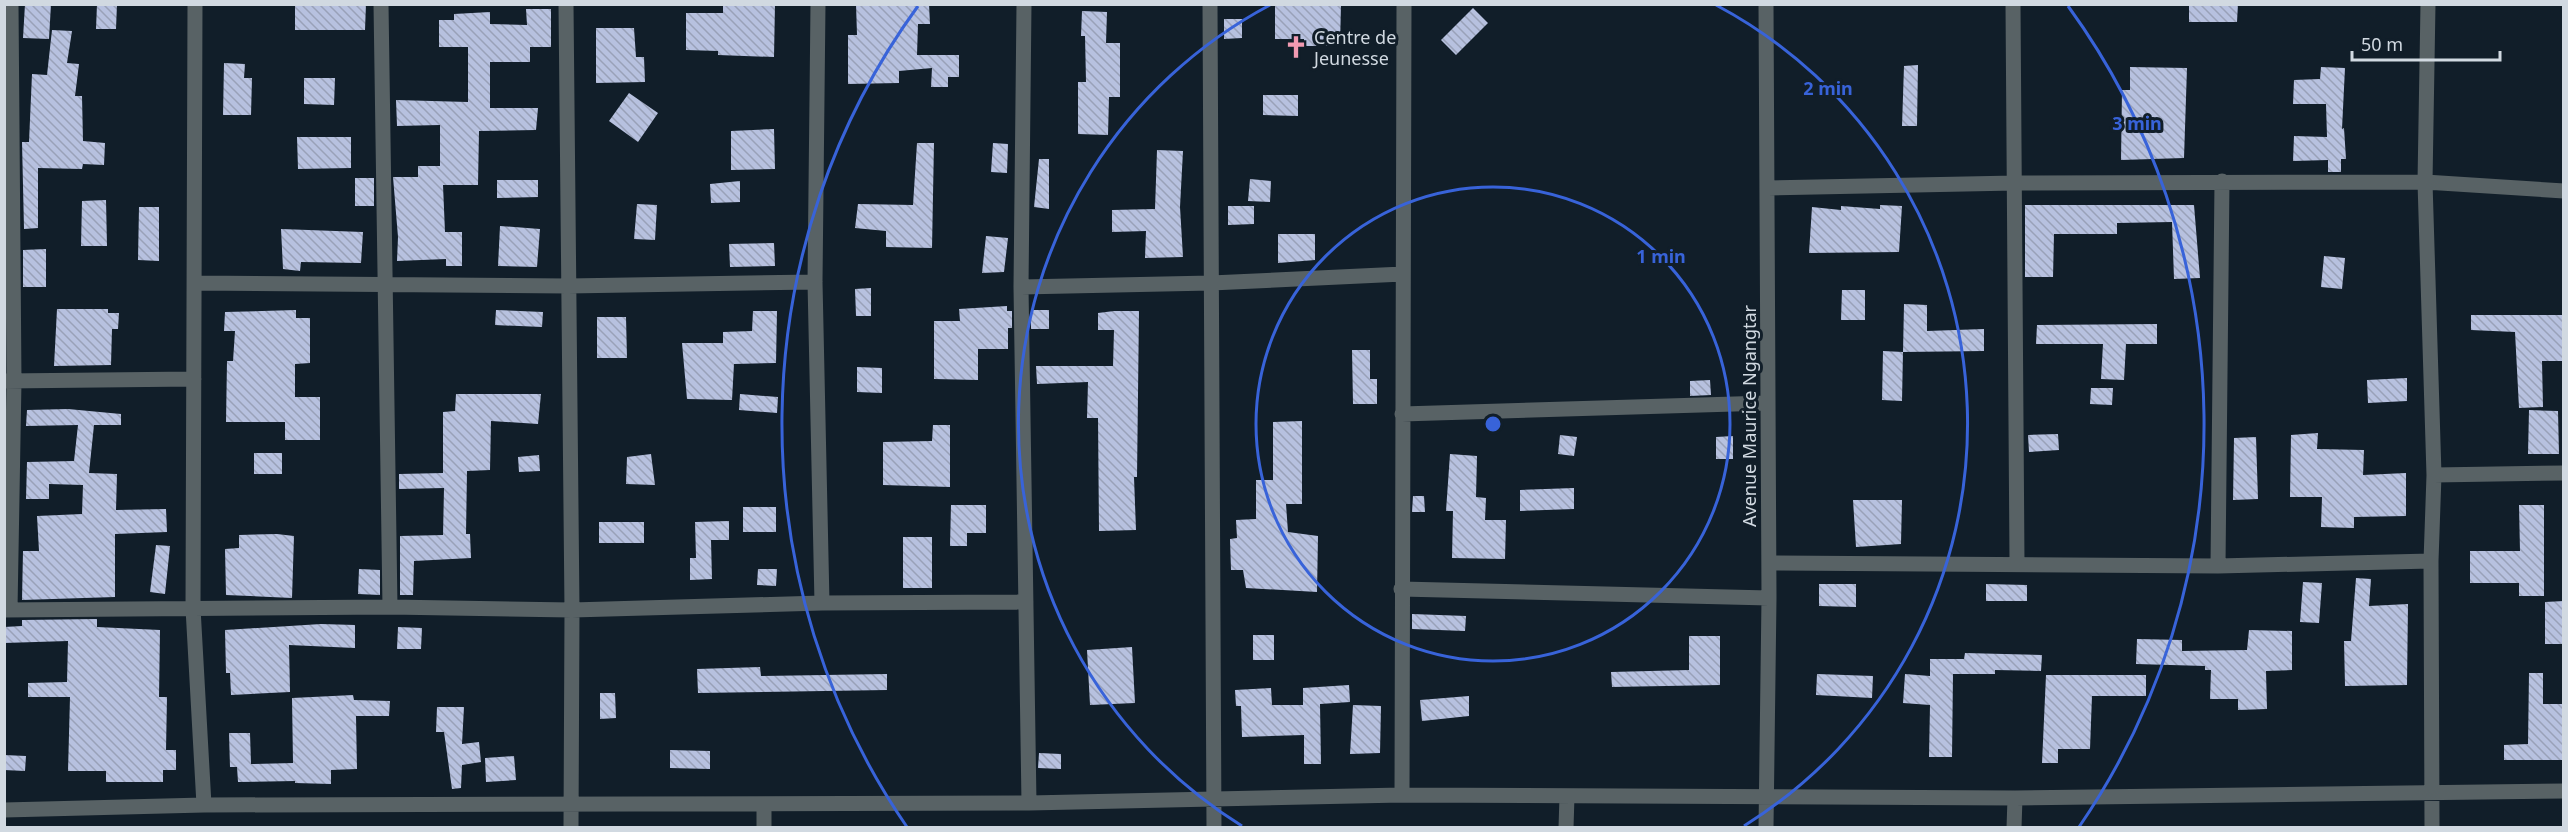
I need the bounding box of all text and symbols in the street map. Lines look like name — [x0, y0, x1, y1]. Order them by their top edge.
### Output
scale bar — [2352, 24, 2500, 62]
place label: Centre de Jeunesse — [1312, 25, 1396, 70]
text: 50 m — [2361, 32, 2403, 56]
church icon: Centre de Jeunesse — [1283, 34, 1309, 60]
text: 2 min — [1803, 76, 1853, 100]
text: 3 min — [2112, 111, 2162, 135]
text: 1 min — [1636, 244, 1686, 268]
street label: Avenue Maurice Ngangtar — [1737, 304, 1761, 527]
centre of rings — [1483, 414, 1503, 434]

